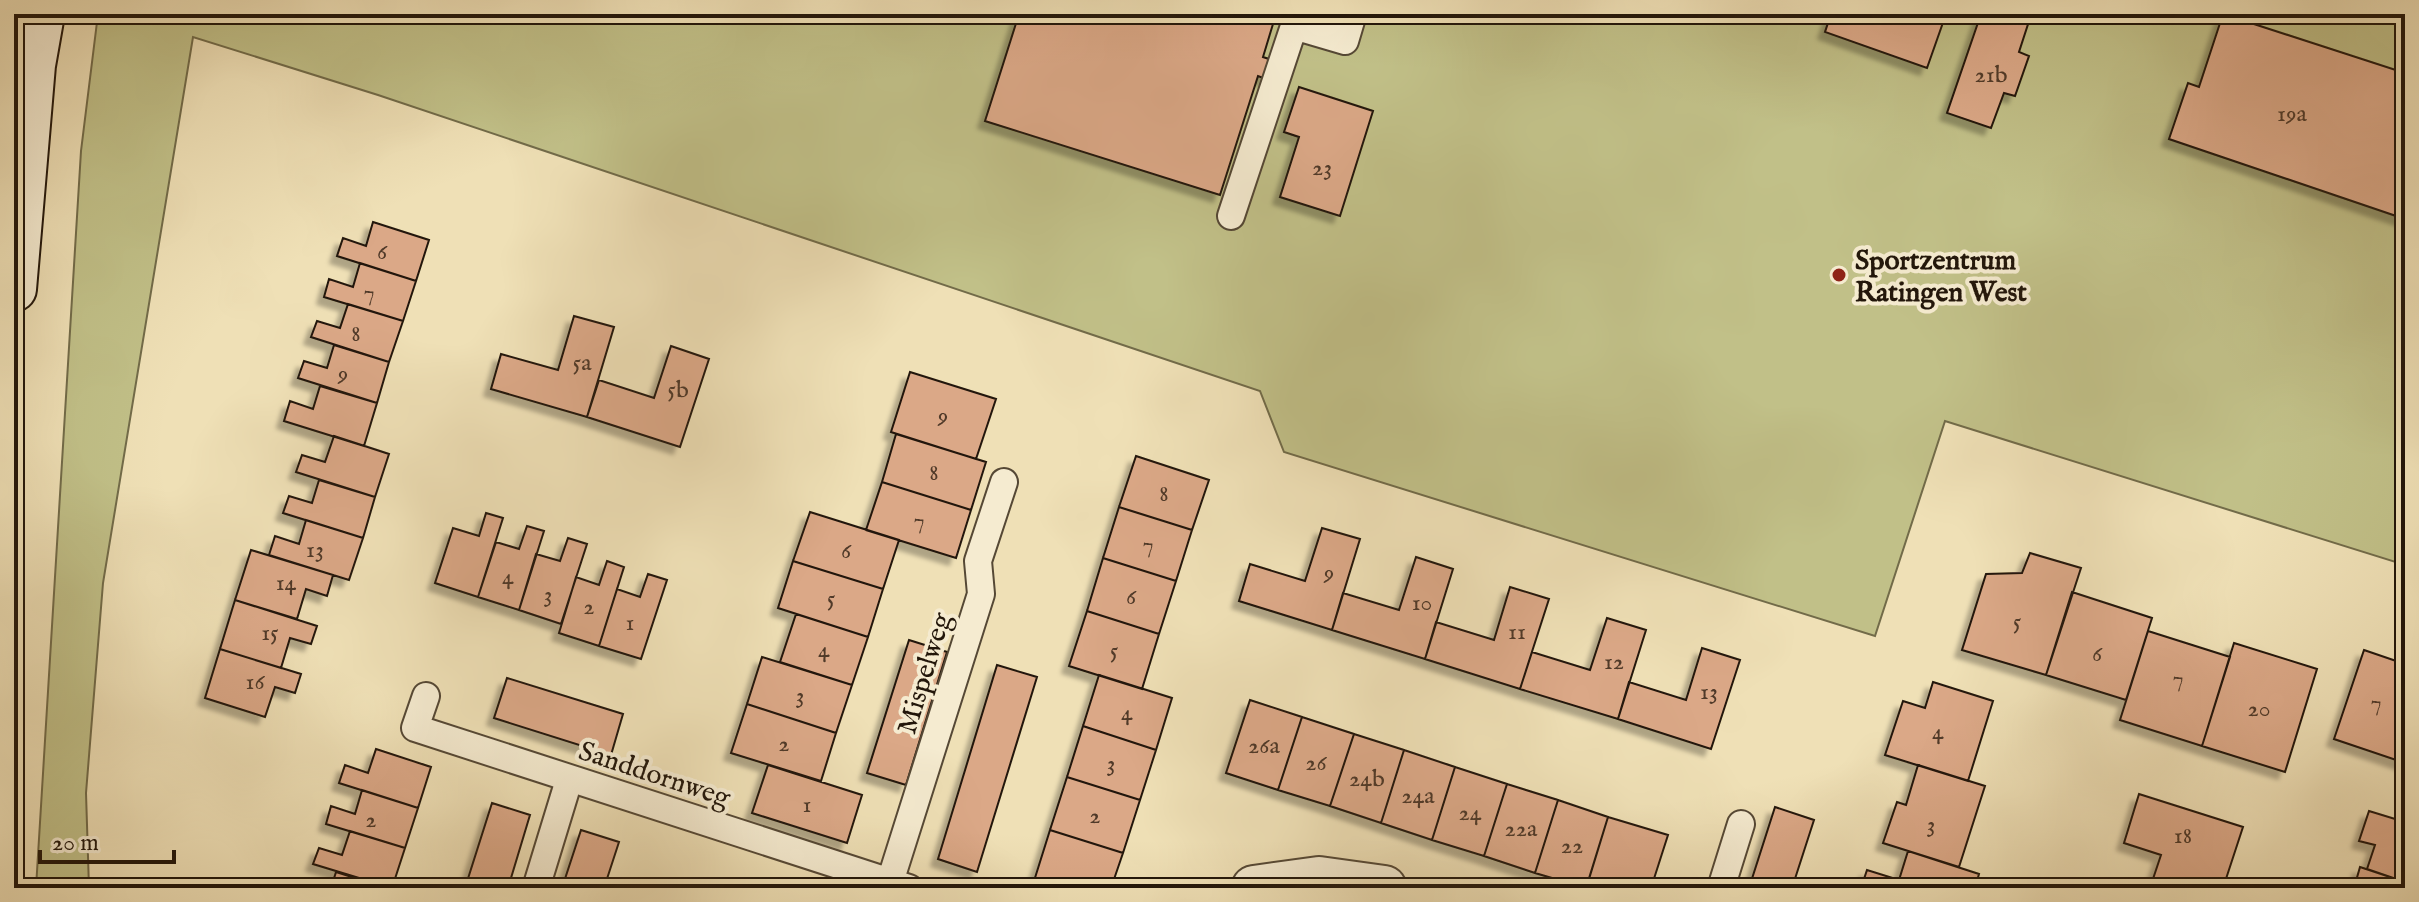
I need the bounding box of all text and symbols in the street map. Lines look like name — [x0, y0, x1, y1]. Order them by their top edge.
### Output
house number: 21b — [1974, 60, 2008, 91]
house number: 19a — [2277, 99, 2308, 130]
house number: 23 — [1312, 153, 1332, 184]
house number: 6 — [377, 237, 388, 268]
place label: Sportzentrum Ratingen West — [1855, 244, 2027, 311]
marker: Sportzentrum Ratingen West — [1830, 266, 1848, 284]
house number: 7 — [363, 278, 375, 309]
house number: 8 — [351, 319, 361, 350]
house number: 5a — [572, 348, 592, 379]
house number: 9 — [337, 359, 348, 390]
house number: 5b — [667, 375, 689, 406]
house number: 9 — [937, 401, 948, 432]
house number: 8 — [929, 458, 939, 489]
house number: 8 — [1159, 479, 1169, 510]
house number: 7 — [913, 506, 925, 537]
house number: 7 — [1142, 530, 1154, 561]
house number: 13 — [306, 535, 324, 566]
house number: 6 — [841, 536, 852, 567]
house number: 9 — [1323, 558, 1334, 589]
house number: 4 — [502, 562, 514, 593]
house number: 14 — [276, 568, 297, 599]
house number: 3 — [544, 580, 552, 611]
house number: 6 — [1126, 582, 1137, 613]
house number: 5 — [827, 584, 836, 615]
house number: 10 — [1412, 588, 1432, 619]
house number: 2 — [583, 592, 595, 623]
house number: 5 — [2013, 607, 2022, 638]
house number: 1 — [626, 608, 634, 639]
street label: Mispelweg — [890, 608, 961, 739]
house number: 11 — [1508, 617, 1526, 648]
house number: 15 — [261, 618, 279, 649]
house number: 4 — [818, 635, 830, 666]
house number: 5 — [1110, 636, 1119, 667]
house number: 6 — [2092, 639, 2103, 670]
house number: 12 — [1604, 647, 1624, 678]
house number: 7 — [2172, 664, 2184, 695]
house number: 16 — [245, 667, 265, 698]
house number: 13 — [1700, 677, 1718, 708]
house number: 3 — [796, 681, 804, 712]
house number: 7 — [2370, 688, 2382, 719]
house number: 20 — [2247, 694, 2271, 725]
house number: 4 — [1121, 698, 1133, 729]
house number: 4 — [1932, 717, 1944, 748]
house number: 2 — [778, 729, 790, 760]
house number: 26a — [1248, 731, 1281, 762]
street label: Sanddornweg — [574, 734, 735, 817]
house number: 26 — [1305, 748, 1328, 779]
house number: 3 — [1107, 749, 1115, 780]
house number: 24b — [1349, 764, 1385, 795]
house number: 24a — [1401, 781, 1435, 812]
house number: 1 — [803, 790, 811, 821]
house number: 24 — [1458, 798, 1482, 829]
house number: 2 — [1089, 801, 1101, 832]
house number: 2 — [365, 805, 377, 836]
house number: 3 — [1927, 810, 1935, 841]
scale bar — [40, 814, 174, 864]
house number: 22a — [1505, 814, 1538, 845]
house number: 18 — [2174, 821, 2192, 852]
text: 20 m — [52, 828, 99, 859]
house number: 22 — [1561, 831, 1583, 862]

